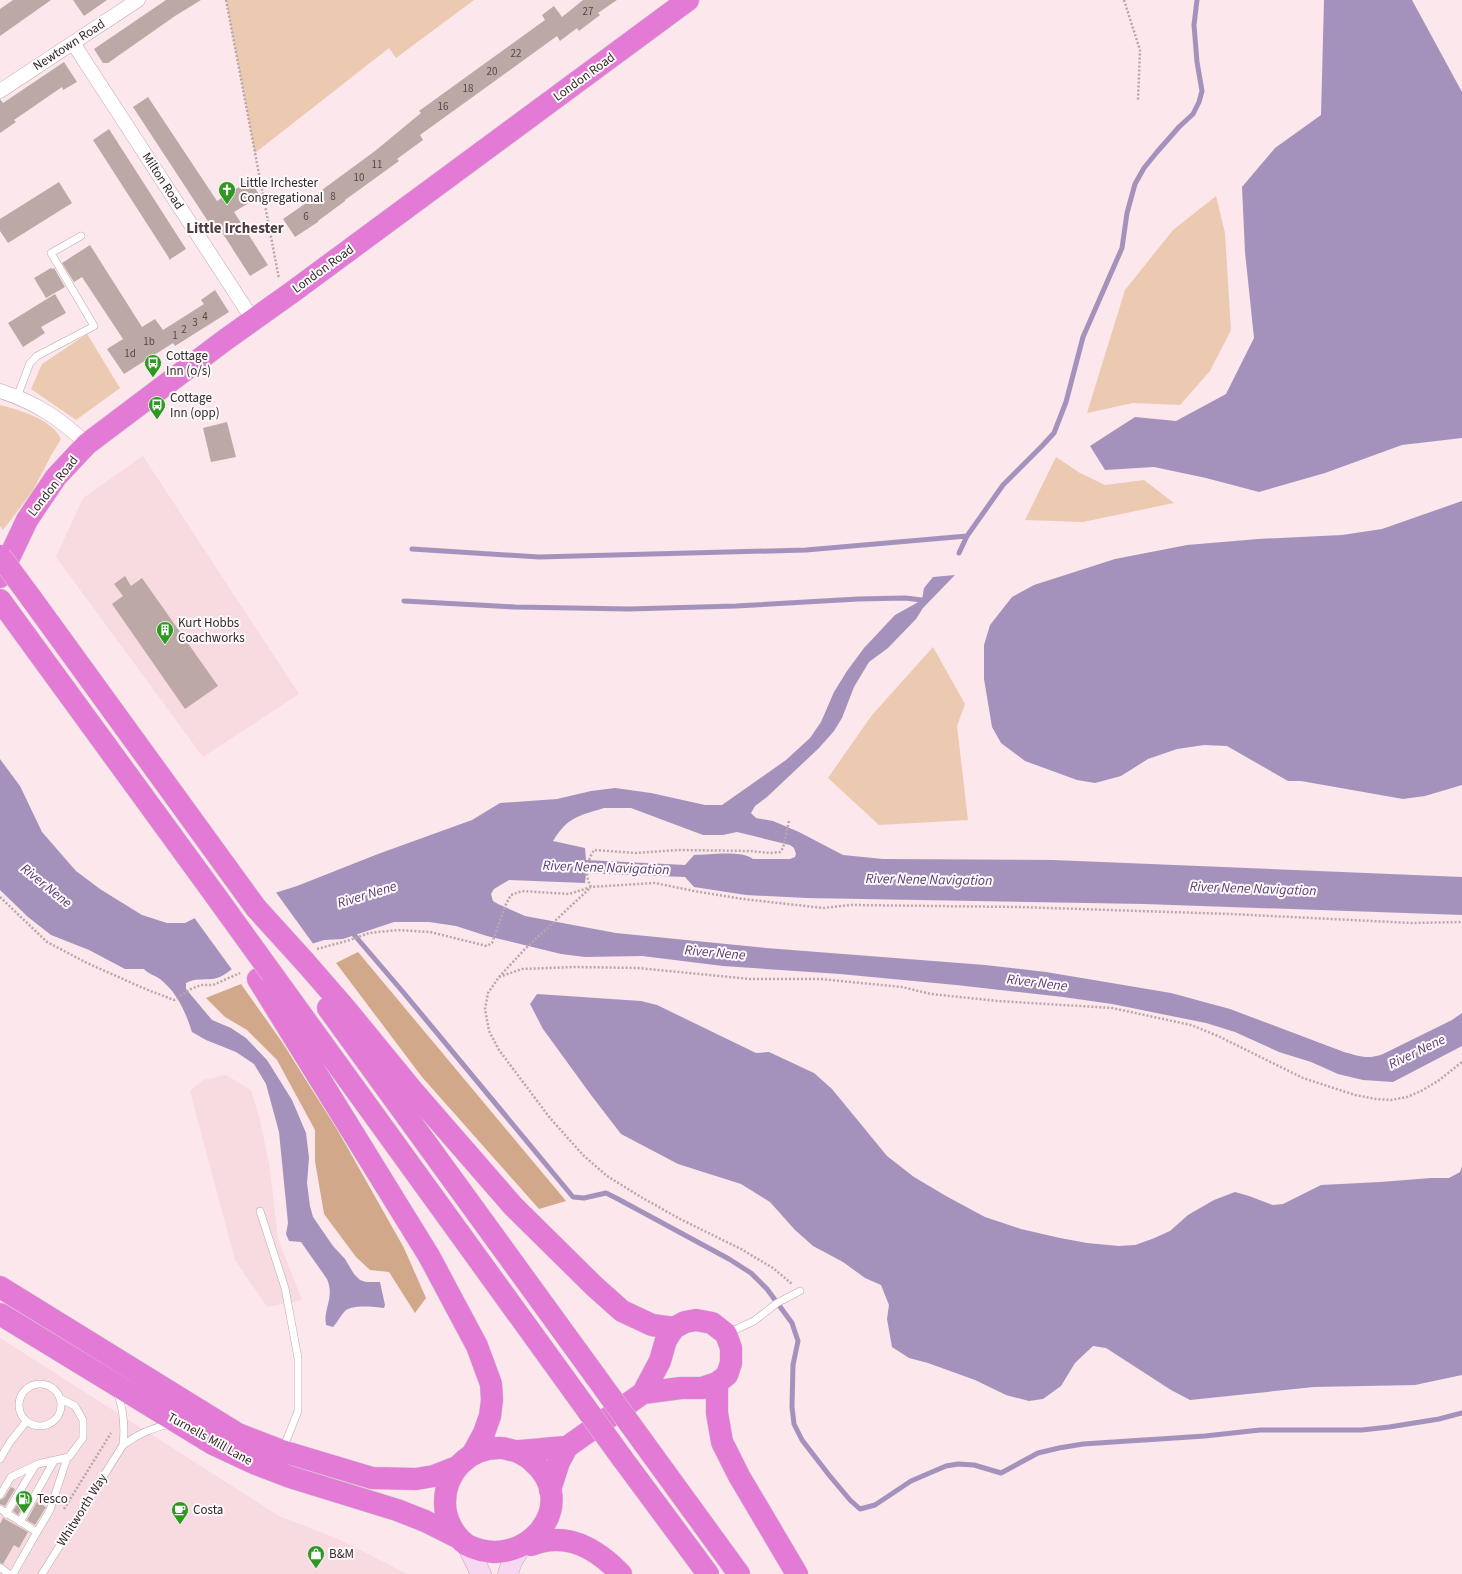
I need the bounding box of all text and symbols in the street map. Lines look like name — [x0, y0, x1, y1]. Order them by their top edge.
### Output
house number: 27 — [583, 4, 593, 19]
street label: Newtown Road — [30, 15, 108, 75]
house number: 22 — [511, 46, 521, 61]
street label: London Road — [550, 48, 618, 106]
house number: 20 — [487, 64, 497, 79]
house number: 18 — [463, 81, 474, 96]
house number: 16 — [438, 99, 449, 114]
street label: Milton Road — [138, 149, 188, 213]
house number: 11 — [372, 157, 382, 172]
house number: 10 — [354, 170, 364, 185]
place label: Little Irchester Congregational — [240, 174, 323, 207]
church icon: Little Irchester Congregational — [217, 180, 237, 205]
house number: 8 — [330, 189, 336, 204]
house number: 6 — [303, 209, 309, 224]
district label: Little Irchester — [186, 218, 284, 239]
street label: London Road — [289, 240, 357, 298]
house number: 4 — [202, 309, 208, 324]
house number: 3 — [192, 315, 198, 330]
house number: 2 — [181, 322, 187, 337]
house number: 1 — [172, 328, 178, 343]
house number: 1b — [143, 334, 155, 349]
house number: 1d — [124, 346, 136, 361]
place label: Cottage Inn (o/s) — [166, 347, 211, 380]
bus stop icon: Cottage Inn (o/s) — [143, 353, 163, 378]
place label: Cottage Inn (opp) — [170, 389, 220, 422]
bus stop icon: Cottage Inn (opp) — [147, 395, 167, 420]
street label: London Road — [24, 452, 82, 520]
place label: Kurt Hobbs Coachworks — [178, 614, 245, 647]
building icon: Kurt Hobbs Coachworks — [155, 620, 175, 645]
water label: River Nene Navigation — [542, 856, 670, 880]
water label: River Nene — [16, 859, 76, 913]
water label: River Nene Navigation — [865, 869, 993, 891]
water label: River Nene — [335, 876, 399, 913]
water label: River Nene Navigation — [1189, 877, 1317, 901]
water label: River Nene — [684, 940, 747, 966]
water label: River Nene — [1005, 969, 1069, 997]
water label: River Nene — [1385, 1030, 1449, 1074]
street label: Turnells Mill Lane — [164, 1408, 256, 1470]
street label: Whitworth Way — [53, 1470, 111, 1550]
fuel station icon: Tesco — [14, 1489, 34, 1514]
place label: Tesco — [37, 1490, 68, 1508]
cafe icon: Costa — [170, 1500, 190, 1525]
place label: Costa — [193, 1501, 223, 1519]
shop icon: B&M — [306, 1544, 326, 1569]
place label: B&M — [329, 1545, 354, 1563]

